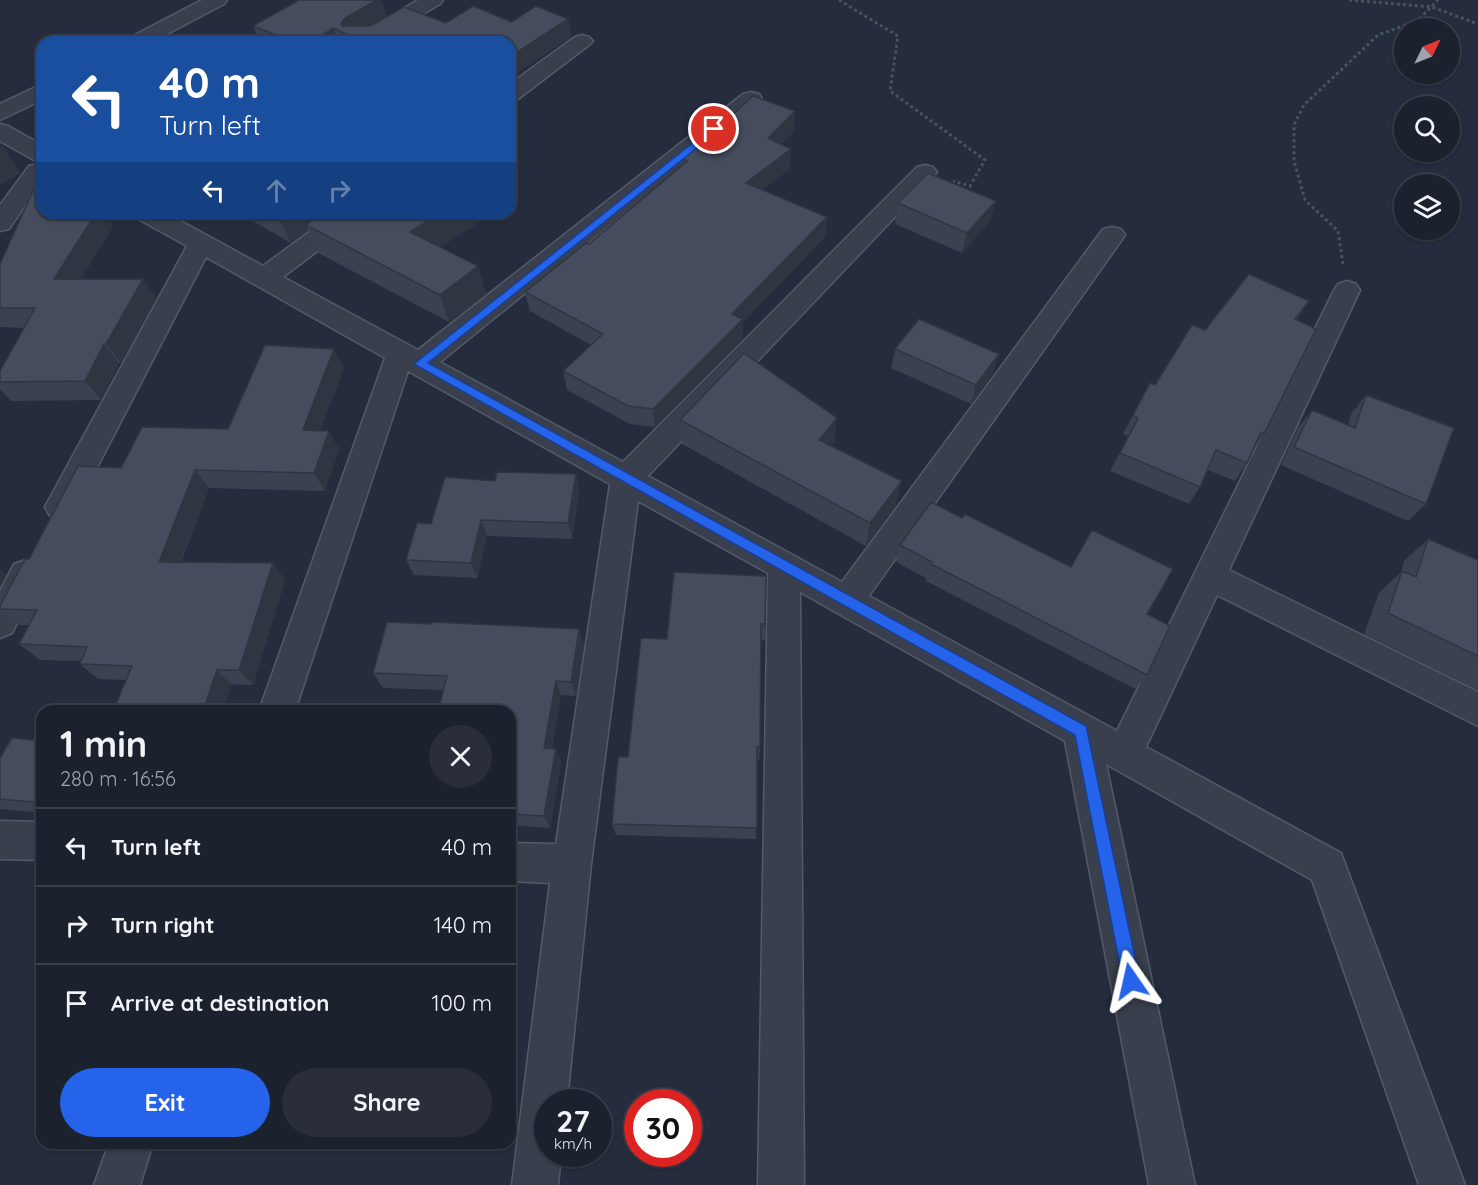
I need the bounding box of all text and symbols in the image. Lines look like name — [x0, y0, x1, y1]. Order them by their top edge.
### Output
north arrow — [1394, 18, 1460, 84]
map controls — [1394, 18, 1460, 240]
text: 40 m — [159, 56, 260, 109]
icon: left — [60, 60, 138, 138]
button: search — [1394, 96, 1460, 162]
pin — [688, 103, 739, 154]
text: Turn left — [159, 108, 261, 142]
icon: arrive — [697, 112, 730, 145]
icon: left — [197, 174, 230, 207]
icon: ahead — [260, 174, 293, 207]
icon: right — [323, 174, 356, 207]
button: layers — [1394, 174, 1460, 240]
text: 1 min — [60, 721, 147, 766]
button: close — [429, 725, 492, 788]
text: 280 m · 16:56 — [60, 766, 176, 791]
icon: left — [60, 831, 93, 864]
text: Turn left — [111, 833, 201, 861]
text: 40 m — [441, 833, 492, 861]
icon: right — [60, 909, 93, 942]
text: Turn right — [111, 911, 215, 939]
text: 140 m — [433, 911, 492, 939]
position arrow — [1099, 949, 1163, 1013]
icon: arrive — [60, 987, 93, 1020]
text: Arrive at destination — [111, 989, 329, 1017]
text: 100 m — [432, 989, 492, 1017]
button: Exit — [60, 1068, 270, 1137]
button: Share — [282, 1068, 492, 1137]
speed limit sign: 30 — [624, 1089, 702, 1167]
text: 27 — [556, 1102, 590, 1140]
text: km/h — [554, 1134, 592, 1153]

